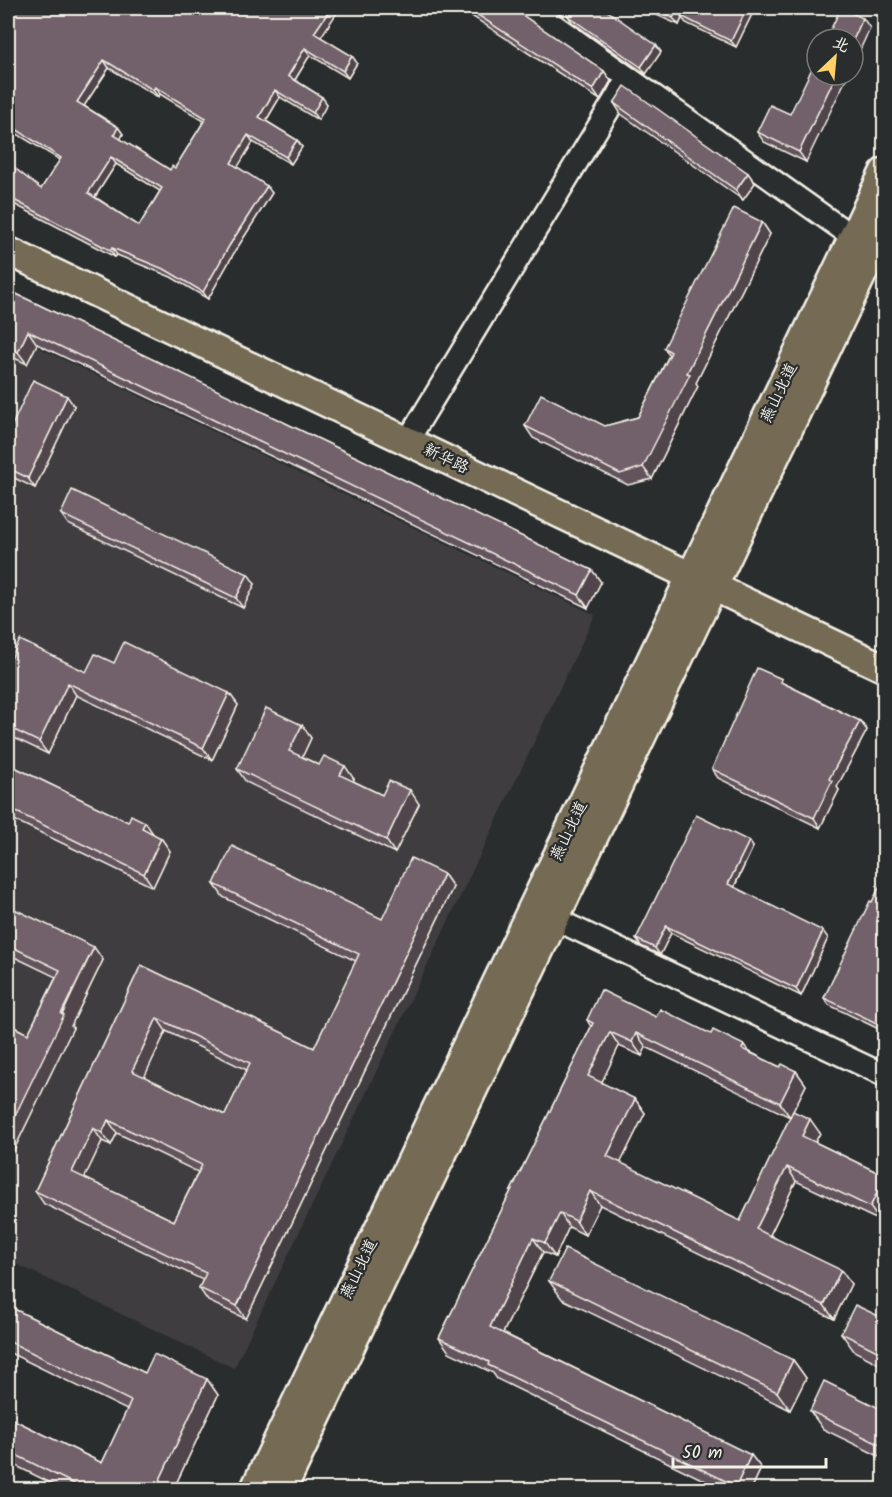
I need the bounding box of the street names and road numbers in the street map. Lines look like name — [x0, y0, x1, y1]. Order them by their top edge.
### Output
street label: 燕山北道 — [754, 359, 804, 427]
street label: 新华路 — [419, 437, 473, 481]
street label: 燕山北道 — [544, 797, 594, 865]
street label: 燕山北道 — [334, 1235, 384, 1303]

